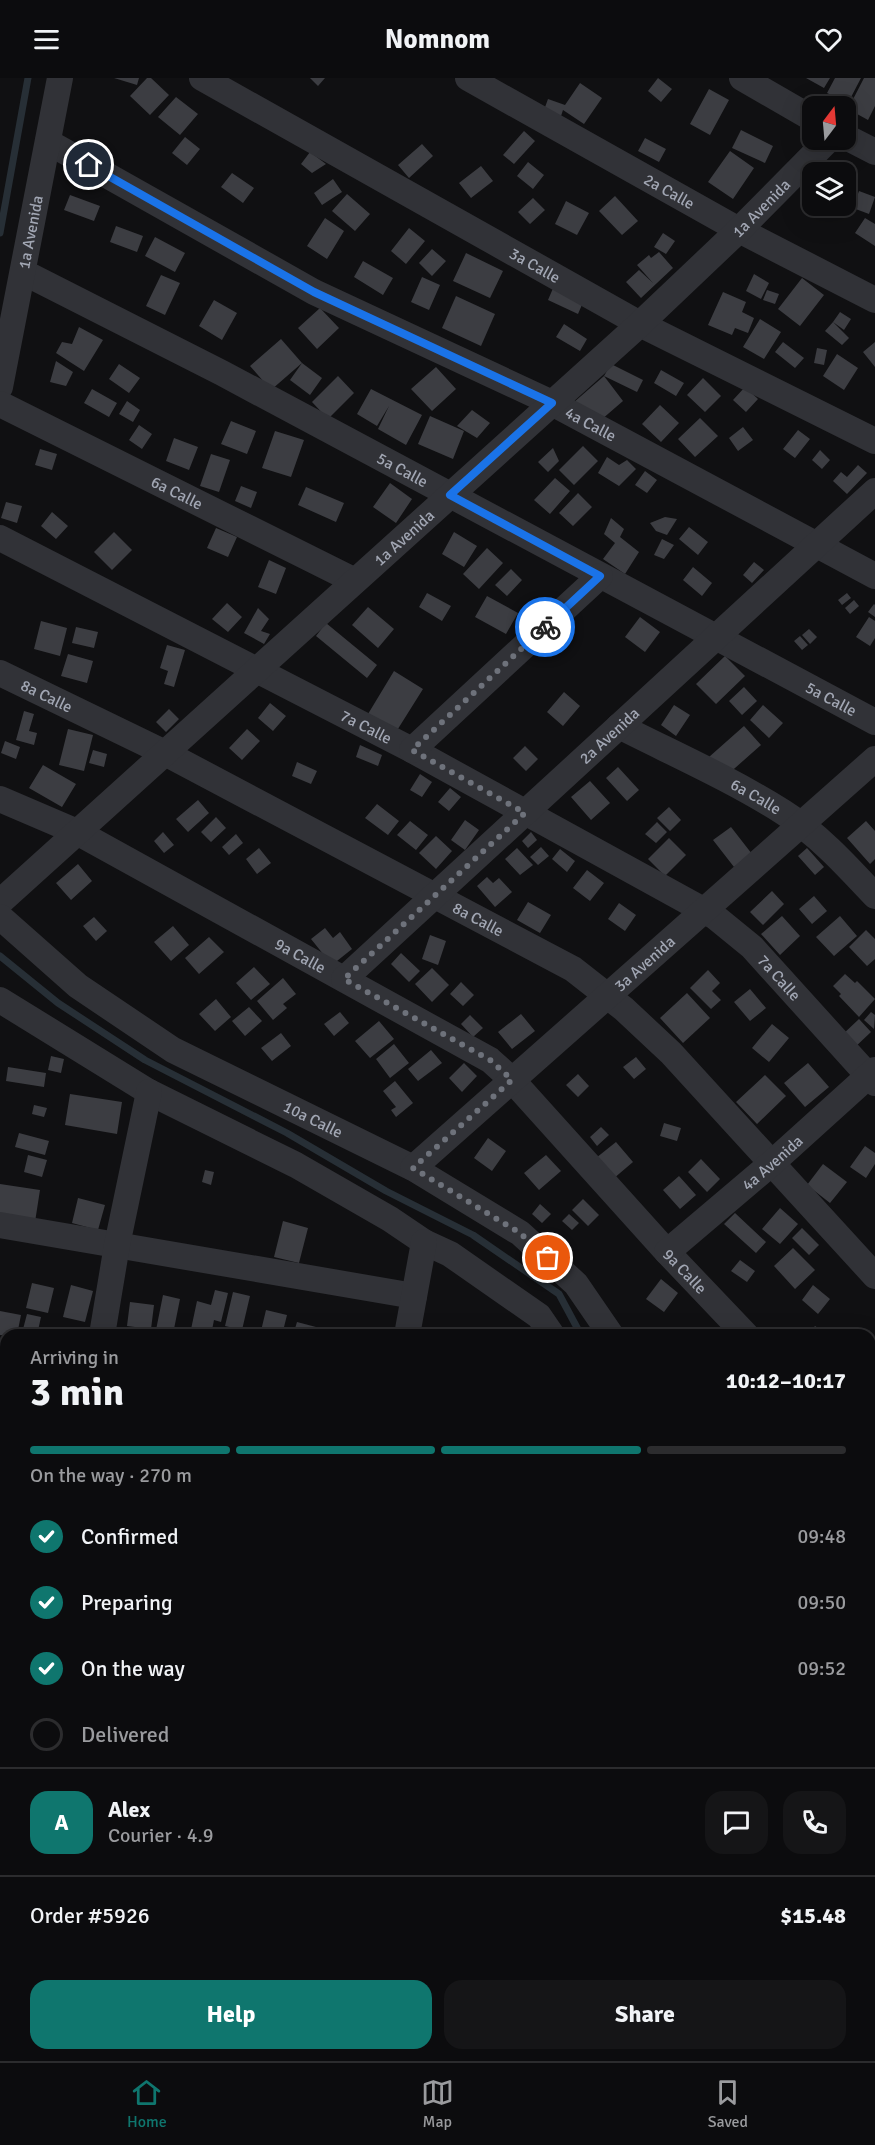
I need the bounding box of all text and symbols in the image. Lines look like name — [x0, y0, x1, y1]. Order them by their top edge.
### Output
icon: menu — [30, 23, 63, 56]
text: Nomnom — [385, 23, 490, 56]
icon: heart — [812, 23, 845, 56]
north arrow — [802, 96, 856, 150]
map controls — [802, 96, 856, 216]
pin — [63, 139, 114, 190]
icon: home — [72, 148, 105, 181]
button: layers — [802, 162, 856, 216]
street label: 2a Calle — [640, 170, 698, 214]
street label: 1a Avenida — [728, 175, 795, 242]
street label: 1a Avenida — [14, 194, 48, 271]
street label: 3a Calle — [506, 244, 563, 288]
street label: 4a Calle — [561, 403, 619, 446]
street label: 5a Calle — [373, 449, 431, 492]
street label: 6a Calle — [148, 472, 206, 514]
street label: 1a Avenida — [370, 506, 439, 571]
courier — [515, 597, 575, 657]
icon: bike — [529, 611, 562, 644]
street label: 8a Calle — [17, 676, 75, 718]
street label: 5a Calle — [802, 678, 860, 721]
street label: 2a Avenida — [576, 704, 644, 769]
street label: 7a Calle — [337, 706, 395, 749]
street label: 6a Calle — [727, 775, 785, 819]
street label: 8a Calle — [449, 898, 507, 942]
street label: 3a Avenida — [610, 932, 680, 996]
street label: 9a Calle — [271, 934, 329, 978]
street label: 7a Calle — [753, 951, 805, 1005]
street label: 10a Calle — [280, 1097, 346, 1143]
street label: 4a Avenida — [738, 1131, 807, 1195]
pin — [522, 1232, 573, 1283]
icon: bag — [531, 1241, 564, 1274]
street label: 9a Calle — [658, 1245, 711, 1299]
text: Arriving in — [30, 1345, 119, 1370]
text: 10:12–10:17 — [726, 1367, 846, 1394]
text: 3 min — [30, 1368, 124, 1416]
text: On the way · 270 m — [30, 1463, 192, 1488]
icon: check — [30, 1520, 63, 1553]
text: Confirmed — [81, 1523, 179, 1550]
text: 09:48 — [797, 1524, 846, 1549]
icon: check — [30, 1586, 63, 1619]
text: Preparing — [81, 1589, 173, 1616]
text: 09:50 — [797, 1590, 846, 1615]
icon: check — [30, 1652, 63, 1685]
text: On the way — [81, 1655, 185, 1682]
text: 09:52 — [797, 1656, 846, 1681]
text: Delivered — [81, 1721, 169, 1748]
button: chat — [705, 1791, 768, 1854]
button: phone — [783, 1791, 846, 1854]
text: Alex — [108, 1796, 150, 1823]
text: A — [54, 1809, 69, 1836]
text: Courier · 4.9 — [108, 1823, 214, 1848]
text: Order #5926 — [30, 1902, 150, 1929]
text: $15.48 — [780, 1902, 846, 1929]
button: Help — [30, 1980, 432, 2049]
button: Share — [444, 1980, 846, 2049]
tab: Home — [127, 2076, 167, 2132]
tab: Map — [421, 2076, 454, 2132]
tab: Saved — [708, 2076, 748, 2132]

